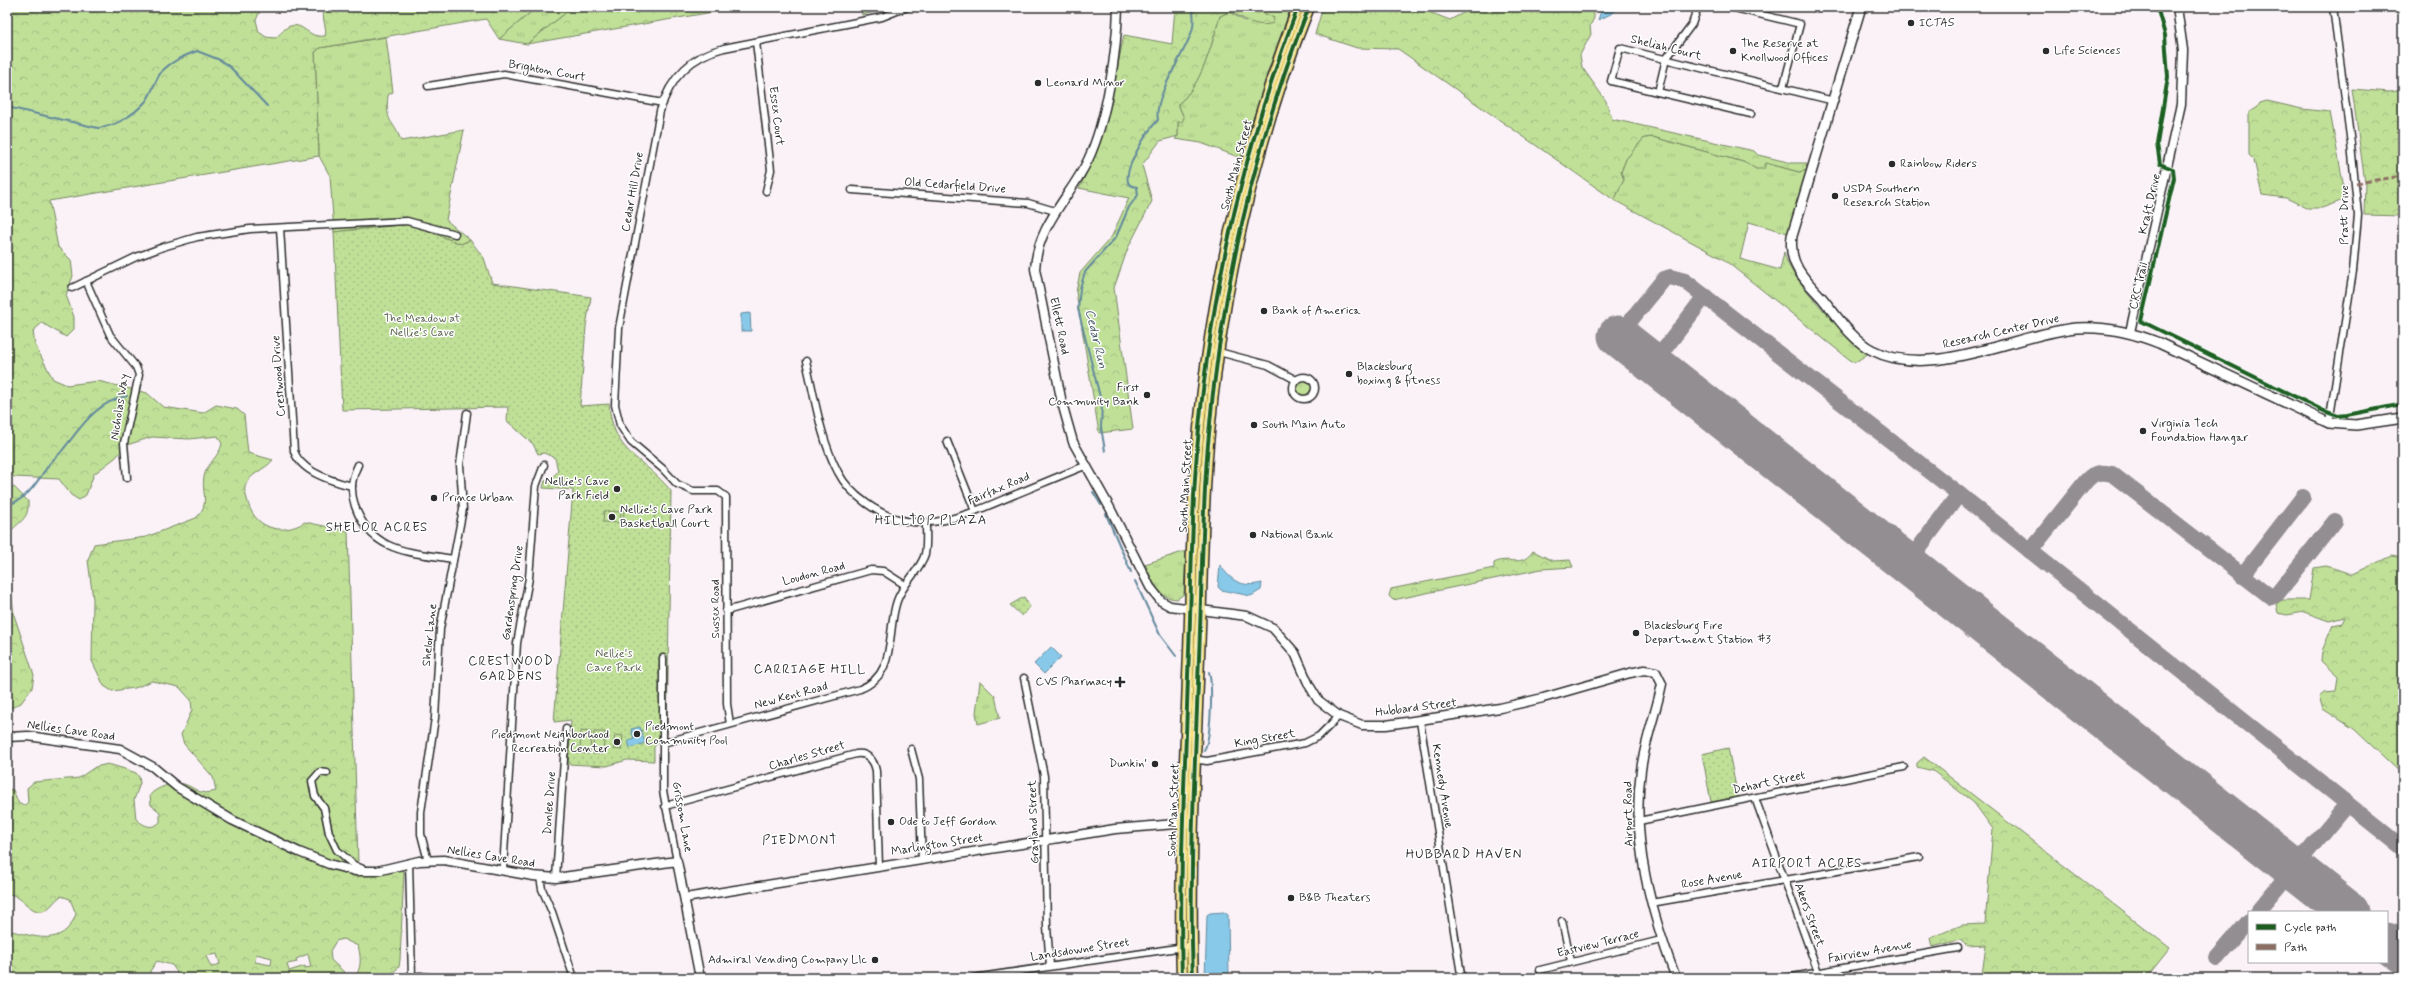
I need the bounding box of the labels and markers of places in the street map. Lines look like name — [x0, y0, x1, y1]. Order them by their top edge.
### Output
place label: ICTAS — [1919, 15, 1955, 31]
marker: ICTAS — [1906, 18, 1916, 28]
place label: The Reserve at Knollwood Offices — [1741, 36, 1828, 66]
place label: Life Sciences — [2054, 43, 2121, 59]
marker: The Reserve at Knollwood Offices — [1728, 46, 1738, 56]
marker: Life Sciences — [2041, 46, 2051, 56]
place label: Leonard Minor — [1046, 75, 1125, 91]
marker: Leonard Minor — [1033, 78, 1043, 88]
place label: Rainbow Riders — [1900, 156, 1977, 172]
marker: Rainbow Riders — [1887, 159, 1897, 169]
place label: USDA Southern Research Station — [1843, 181, 1930, 211]
marker: USDA Southern Research Station — [1830, 191, 1840, 201]
place label: Bank of America — [1272, 303, 1361, 319]
marker: Bank of America — [1259, 306, 1269, 316]
place label: Blacksburg boxing & fitness — [1357, 359, 1441, 389]
marker: Blacksburg boxing & fitness — [1344, 369, 1354, 379]
place label: First Community Bank — [1048, 380, 1140, 410]
marker: First Community Bank — [1142, 390, 1152, 400]
place label: Virginia Tech Foundation Hangar — [2151, 416, 2248, 446]
place label: South Main Auto — [1262, 417, 1345, 433]
marker: South Main Auto — [1249, 420, 1259, 430]
marker: Virginia Tech Foundation Hangar — [2138, 426, 2148, 436]
place label: Nellie's Cave Park Field — [545, 474, 609, 504]
marker: Nellie's Cave Park Field — [612, 484, 622, 494]
place label: Prince Urban — [442, 490, 515, 506]
marker: Prince Urban — [429, 493, 439, 503]
place label: Nellie's Cave Park Basketball Court — [620, 502, 713, 532]
marker: Nellie's Cave Park Basketball Court — [607, 512, 617, 522]
place label: National Bank — [1261, 527, 1334, 543]
marker: National Bank — [1248, 530, 1258, 540]
place label: Blacksburg Fire Department Station #3 — [1644, 618, 1771, 648]
marker: Blacksburg Fire Department Station #3 — [1631, 628, 1641, 638]
place label: CVS Pharmacy — [1035, 674, 1112, 690]
marker: CVS Pharmacy — [1115, 677, 1125, 687]
place label: Piedmont Community Pool — [645, 719, 728, 749]
place label: Piedmont Neighborhood Recreation Center — [491, 727, 609, 757]
marker: Piedmont Community Pool — [632, 729, 642, 739]
marker: Piedmont Neighborhood Recreation Center — [612, 737, 622, 747]
place label: Dunkin' — [1109, 756, 1147, 772]
marker: Dunkin' — [1150, 759, 1160, 769]
place label: Ode to Jeff Gordon — [899, 814, 998, 830]
marker: Ode to Jeff Gordon — [886, 817, 896, 827]
place label: B&B Theaters — [1299, 890, 1371, 906]
marker: B&B Theaters — [1286, 893, 1296, 903]
place label: Admiral Vending Company Llc — [708, 952, 867, 968]
marker: Admiral Vending Company Llc — [870, 955, 880, 965]

